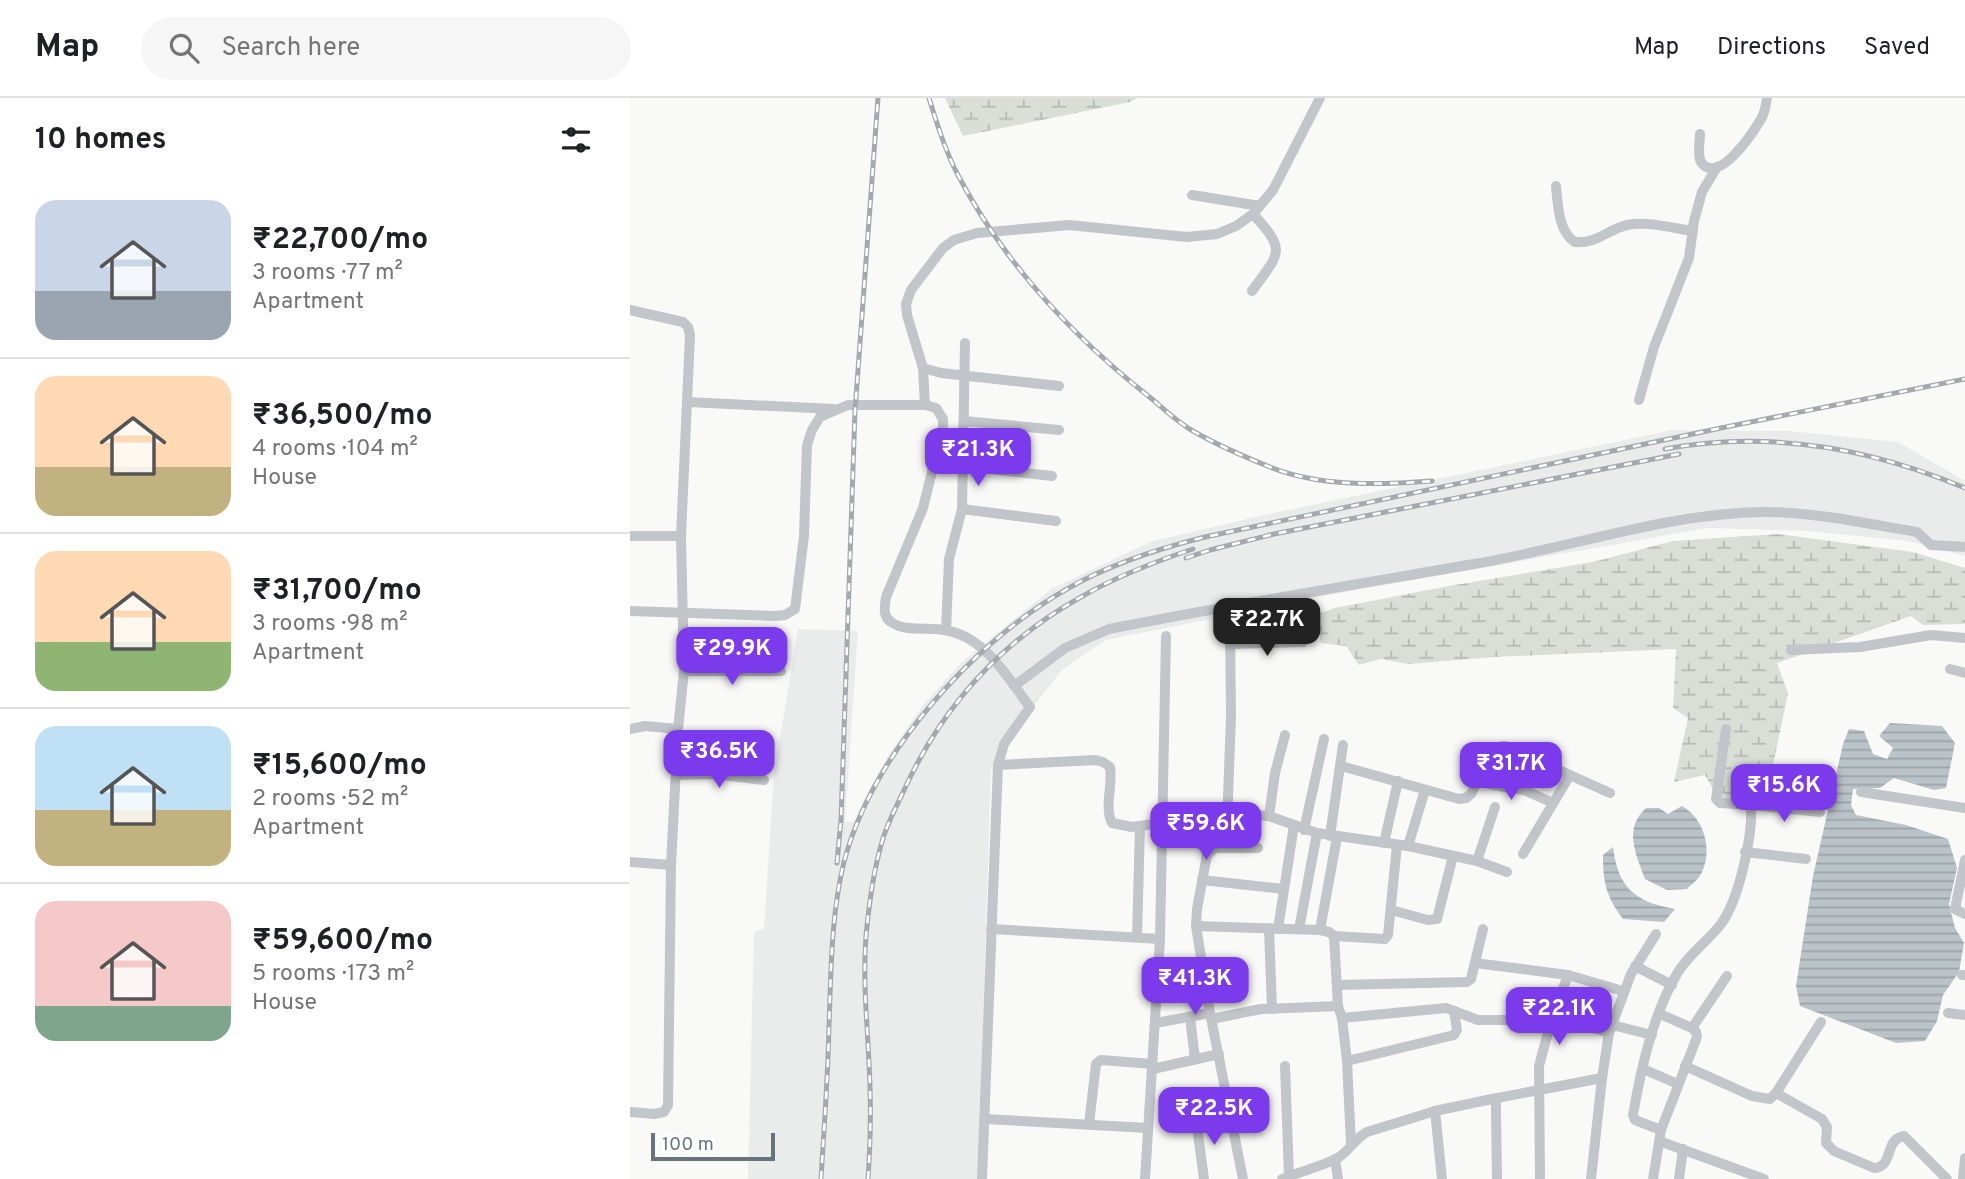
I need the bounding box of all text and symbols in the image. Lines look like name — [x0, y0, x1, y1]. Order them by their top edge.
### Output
search box — [141, 17, 631, 80]
text: Map — [35, 27, 99, 69]
icon: search — [165, 29, 203, 67]
text: Search here — [221, 32, 360, 65]
text: Map — [1634, 33, 1679, 63]
text: Directions — [1717, 33, 1826, 63]
text: Saved — [1864, 33, 1930, 63]
icon: filters — [557, 121, 595, 159]
text: 10 homes — [35, 122, 166, 159]
text: ₹22,700/mo — [252, 222, 428, 259]
icon: home — [91, 228, 175, 312]
text: 3 rooms · 77 m² — [252, 259, 403, 288]
text: Apartment — [252, 288, 364, 317]
text: ₹36,500/mo — [252, 398, 433, 435]
icon: home — [91, 404, 175, 488]
pin: ₹21.3K — [921, 428, 1035, 488]
text: 4 rooms · 104 m² — [252, 435, 418, 464]
text: ₹21.3K — [941, 436, 1015, 465]
text: House — [252, 464, 317, 493]
text: ₹31,700/mo — [252, 573, 422, 610]
icon: home — [91, 579, 175, 663]
pin: ₹22.7K — [1210, 598, 1324, 658]
text: ₹22.7K — [1229, 606, 1305, 635]
text: 3 rooms · 98 m² — [252, 610, 408, 639]
pin: ₹29.9K — [675, 628, 789, 687]
text: ₹29.9K — [692, 635, 772, 664]
text: Apartment — [252, 639, 364, 668]
pin: ₹36.5K — [662, 730, 776, 790]
text: ₹36.5K — [680, 738, 758, 767]
pin: ₹31.7K — [1454, 742, 1568, 802]
text: ₹15,600/mo — [252, 748, 427, 785]
text: ₹31.7K — [1476, 750, 1546, 779]
icon: home — [91, 754, 175, 838]
pin: ₹15.6K — [1727, 764, 1841, 824]
text: ₹15.6K — [1747, 772, 1821, 801]
text: 2 rooms · 52 m² — [252, 785, 408, 814]
pin: ₹59.6K — [1149, 802, 1263, 862]
text: ₹59.6K — [1166, 810, 1246, 839]
text: Apartment — [252, 814, 364, 843]
text: ₹59,600/mo — [252, 923, 433, 960]
icon: home — [91, 929, 175, 1013]
pin: ₹41.3K — [1138, 958, 1252, 1017]
text: 5 rooms · 173 m² — [252, 960, 414, 989]
text: ₹41.3K — [1158, 965, 1232, 994]
pin: ₹22.1K — [1502, 988, 1616, 1047]
text: House — [252, 989, 317, 1018]
text: ₹22.1K — [1522, 995, 1596, 1024]
pin: ₹22.5K — [1157, 1088, 1271, 1147]
text: ₹22.5K — [1174, 1095, 1254, 1124]
scale bar — [651, 1130, 775, 1162]
text: 100 m — [662, 1133, 714, 1157]

